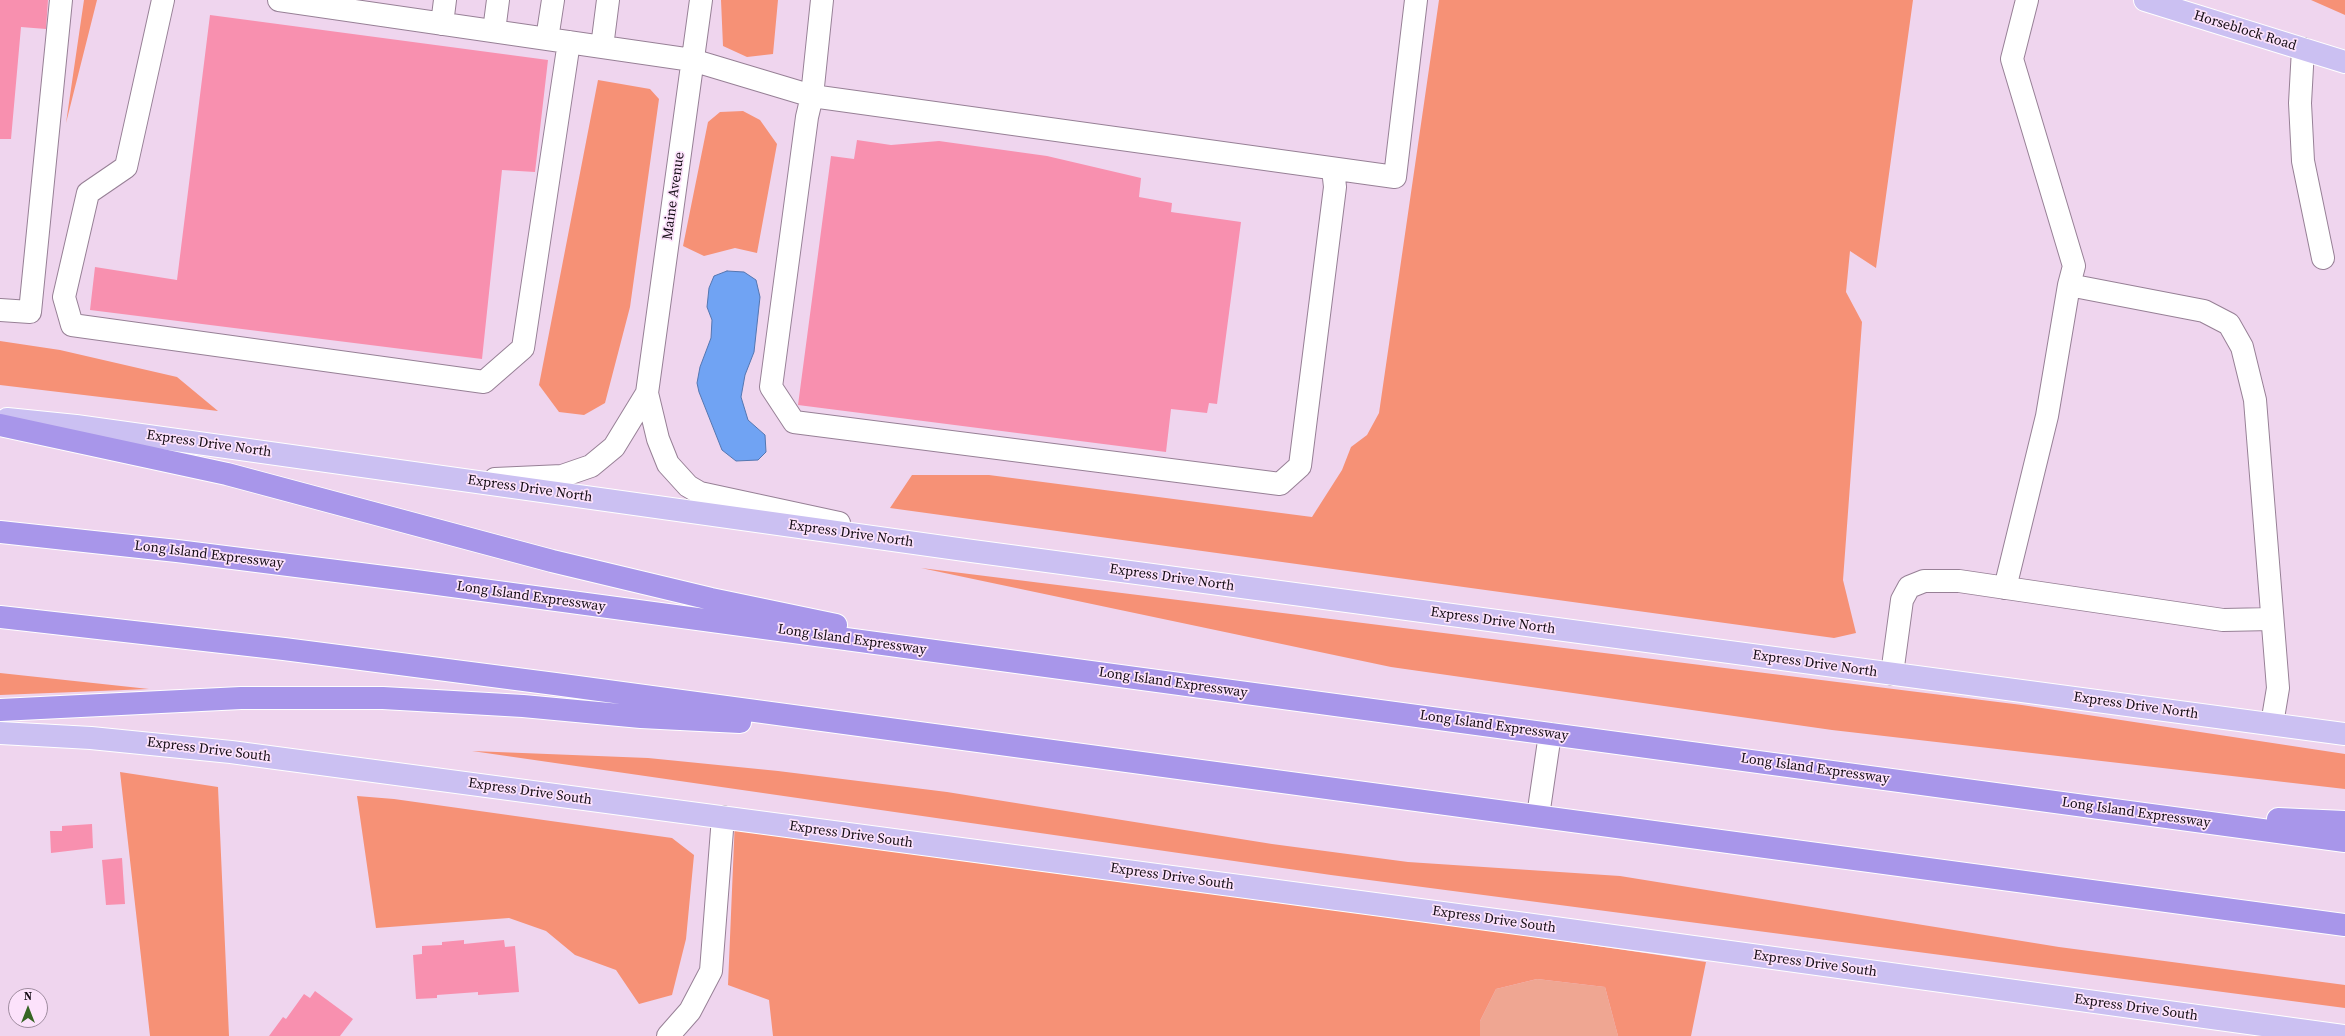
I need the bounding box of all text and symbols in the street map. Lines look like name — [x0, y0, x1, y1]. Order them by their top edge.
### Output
street label: Horseblock Road — [2192, 7, 2298, 55]
street label: Maine Avenue — [660, 151, 688, 241]
street label: Express Drive North — [145, 427, 273, 461]
street label: Express Drive North — [466, 472, 594, 506]
street label: Express Drive North — [787, 517, 915, 551]
street label: Long Island Expressway — [134, 538, 284, 572]
street label: Express Drive North — [1108, 561, 1236, 595]
street label: Long Island Expressway — [456, 578, 606, 616]
street label: Express Drive North — [1429, 604, 1557, 638]
street label: Long Island Expressway — [777, 621, 927, 659]
street label: Express Drive North — [1751, 647, 1879, 681]
street label: Long Island Expressway — [1098, 664, 1248, 702]
street label: Express Drive North — [2072, 689, 2200, 723]
street label: Long Island Expressway — [1419, 707, 1569, 745]
street label: Express Drive South — [146, 734, 272, 766]
street label: Long Island Expressway — [1740, 750, 1890, 788]
street label: Express Drive South — [467, 775, 593, 809]
street label: Long Island Expressway — [2061, 794, 2211, 832]
street label: Express Drive South — [788, 818, 914, 852]
street label: Express Drive South — [1109, 860, 1235, 894]
street label: Express Drive South — [1431, 903, 1557, 937]
street label: Express Drive South — [1752, 947, 1878, 981]
north arrow — [8, 988, 48, 1028]
text: N — [24, 989, 32, 1004]
street label: Express Drive South — [2073, 991, 2199, 1025]

